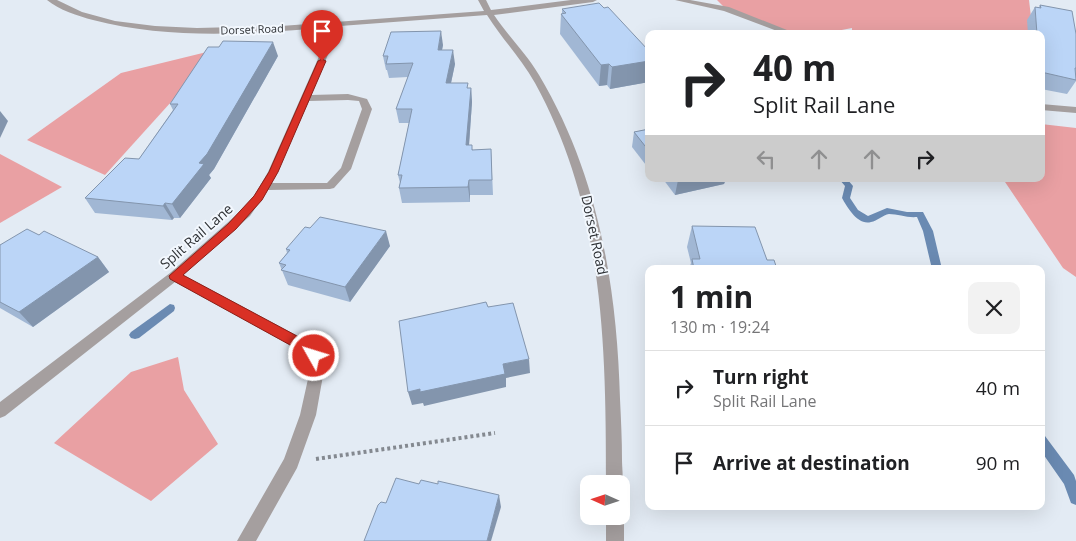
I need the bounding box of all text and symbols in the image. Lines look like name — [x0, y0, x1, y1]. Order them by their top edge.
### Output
pin — [301, 10, 343, 61]
icon: arrive — [308, 17, 336, 45]
street label: Dorset Road — [220, 20, 284, 38]
text: 40 m — [753, 44, 836, 91]
icon: right — [670, 50, 735, 115]
text: Split Rail Lane — [753, 89, 895, 119]
icon: left — [752, 145, 780, 173]
icon: ahead — [805, 145, 833, 173]
icon: ahead — [858, 145, 886, 173]
icon: right — [911, 145, 939, 173]
street label: Dorset Road — [577, 193, 613, 277]
street label: Split Rail Lane — [156, 199, 237, 273]
text: 1 min — [670, 276, 753, 317]
button: close — [968, 282, 1020, 334]
text: 130 m · 19:24 — [670, 316, 770, 338]
position arrow — [287, 329, 339, 381]
text: Turn right — [713, 364, 808, 390]
icon: right — [670, 374, 698, 402]
text: 40 m — [976, 375, 1020, 401]
text: Split Rail Lane — [713, 390, 817, 412]
icon: arrive — [670, 449, 698, 477]
text: Arrive at destination — [713, 450, 910, 476]
text: 90 m — [976, 450, 1020, 476]
north arrow — [580, 475, 630, 525]
map controls — [580, 475, 630, 525]

